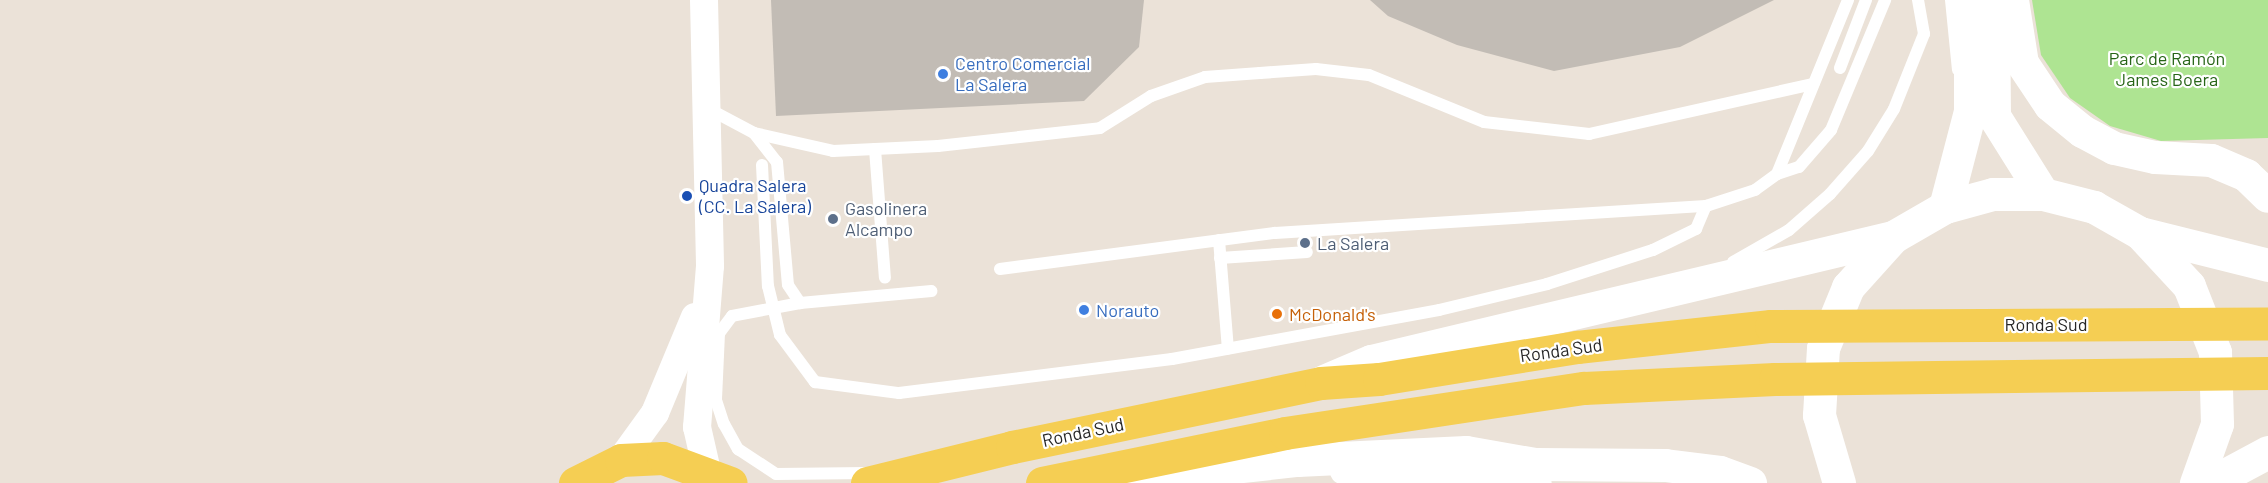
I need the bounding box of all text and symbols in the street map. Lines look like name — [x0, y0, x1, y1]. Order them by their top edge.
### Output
park label: Parc de Ramón James Boera — [2109, 48, 2225, 90]
place label: Centro Comercial La Salera — [955, 53, 1090, 96]
marker: Centro Comercial La Salera — [936, 67, 950, 81]
place label: Quadra Salera (CC. La Salera) — [699, 175, 811, 218]
marker: Quadra Salera (CC. La Salera) — [680, 189, 694, 203]
place label: Gasolinera Alcampo — [845, 198, 927, 240]
marker: Gasolinera Alcampo — [826, 212, 840, 226]
place label: La Salera — [1317, 232, 1389, 254]
marker: La Salera — [1298, 236, 1312, 250]
place label: Norauto — [1096, 299, 1159, 321]
marker: Norauto — [1077, 303, 1091, 317]
place label: McDonald's — [1289, 303, 1376, 325]
marker: McDonald's — [1270, 307, 1284, 321]
street label: Ronda Sud — [2005, 313, 2087, 335]
street label: Ronda Sud — [1518, 334, 1604, 366]
street label: Ronda Sud — [1040, 413, 1126, 451]

